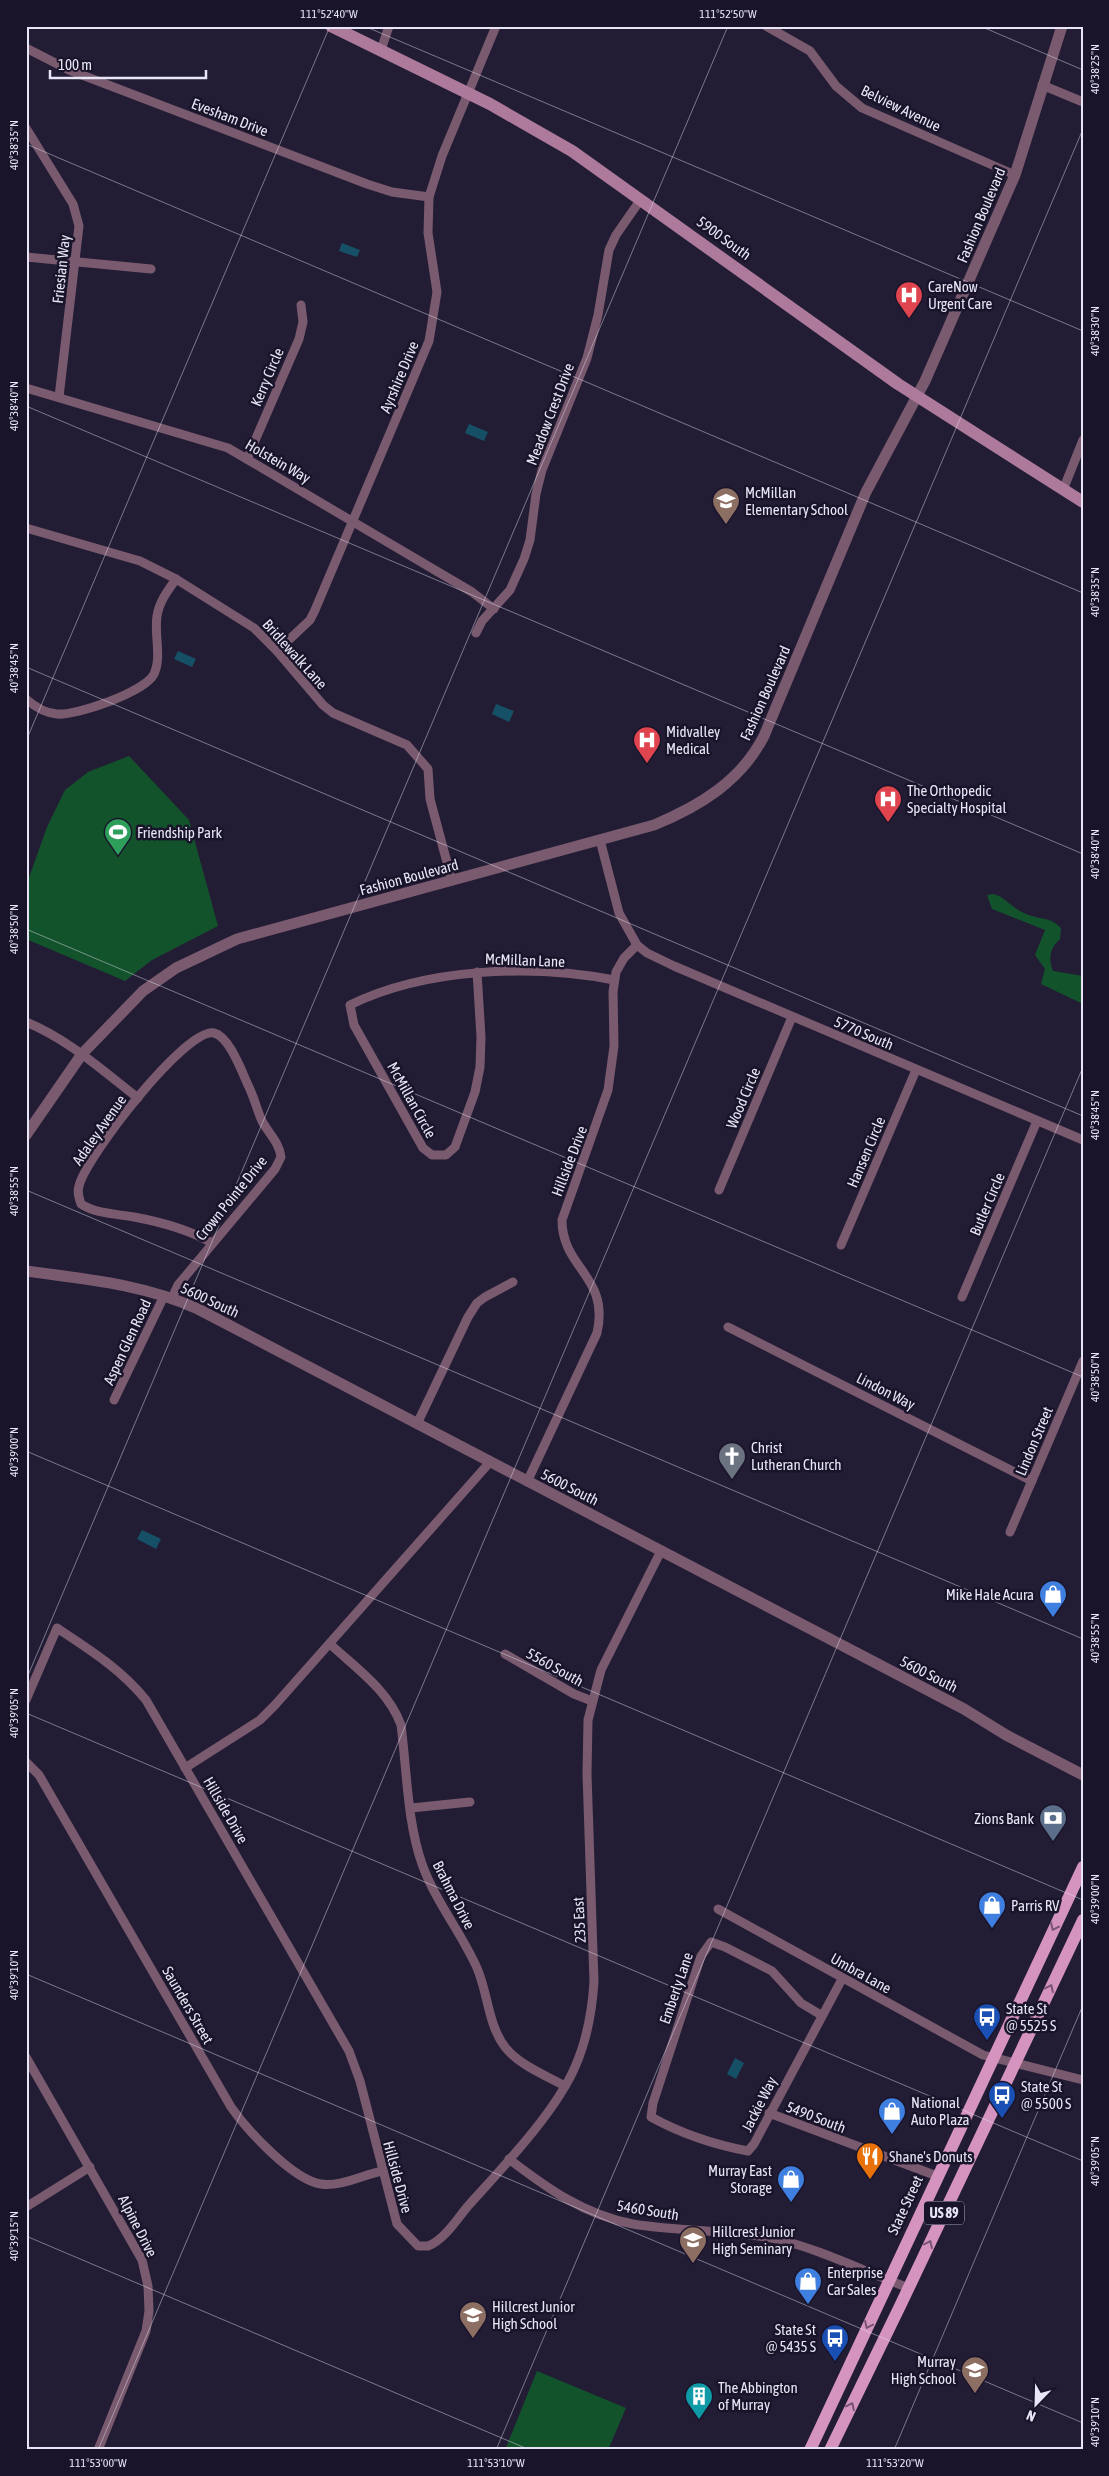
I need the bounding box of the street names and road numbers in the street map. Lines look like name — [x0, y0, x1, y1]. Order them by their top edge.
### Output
street label: Belview Avenue — [858, 81, 944, 135]
street label: Evesham Drive — [189, 95, 271, 139]
street label: Fashion Boulevard — [953, 165, 1009, 265]
street label: 5900 South — [694, 213, 754, 263]
street label: Friesian Way — [49, 234, 73, 304]
street label: Ayrshire Drive — [376, 338, 422, 415]
street label: Kerry Circle — [247, 345, 287, 409]
street label: Meadow Crest Drive — [523, 361, 577, 467]
street label: Holstein Way — [242, 436, 314, 486]
street label: Bridlewalk Lane — [259, 616, 331, 692]
street label: Fashion Boulevard — [737, 643, 793, 743]
street label: Fashion Boulevard — [358, 856, 460, 898]
street label: McMillan Lane — [485, 950, 566, 970]
street label: 5770 South — [832, 1013, 896, 1053]
street label: McMillan Circle — [384, 1059, 440, 1141]
street label: Wood Circle — [723, 1065, 763, 1131]
street label: Adaley Avenue — [69, 1092, 129, 1168]
street label: Hansen Circle — [843, 1114, 889, 1190]
street label: Hillside Drive — [548, 1123, 590, 1199]
street label: Crown Pointe Drive — [192, 1152, 270, 1244]
street label: Butler Circle — [966, 1170, 1008, 1238]
street label: 5600 South — [178, 1279, 242, 1321]
street label: Aspen Glen Road — [100, 1297, 154, 1387]
street label: Lindon Way — [854, 1369, 918, 1413]
street label: Lindon Street — [1012, 1404, 1056, 1478]
street label: 5600 South — [538, 1465, 602, 1509]
street label: 5560 South — [524, 1644, 586, 1690]
street label: 5600 South — [897, 1652, 961, 1696]
street label: Hillside Drive — [200, 1774, 252, 1846]
street label: Brahma Drive — [430, 1858, 479, 1932]
street label: 235 East — [569, 1896, 589, 1944]
street label: Umbra Lane — [828, 1949, 894, 1997]
street label: Emberly Lane — [656, 1950, 696, 2026]
street label: Saunders Street — [159, 1963, 217, 2047]
street label: Jackie Way — [738, 2074, 780, 2134]
street label: 5490 South — [784, 2098, 848, 2136]
street label: Hillside Drive — [380, 2139, 416, 2215]
street label: State Street — [884, 2173, 926, 2237]
street label: Alpine Drive — [115, 2192, 161, 2260]
street label: 5460 South — [616, 2197, 680, 2223]
road number: US 89 — [924, 2202, 964, 2224]

